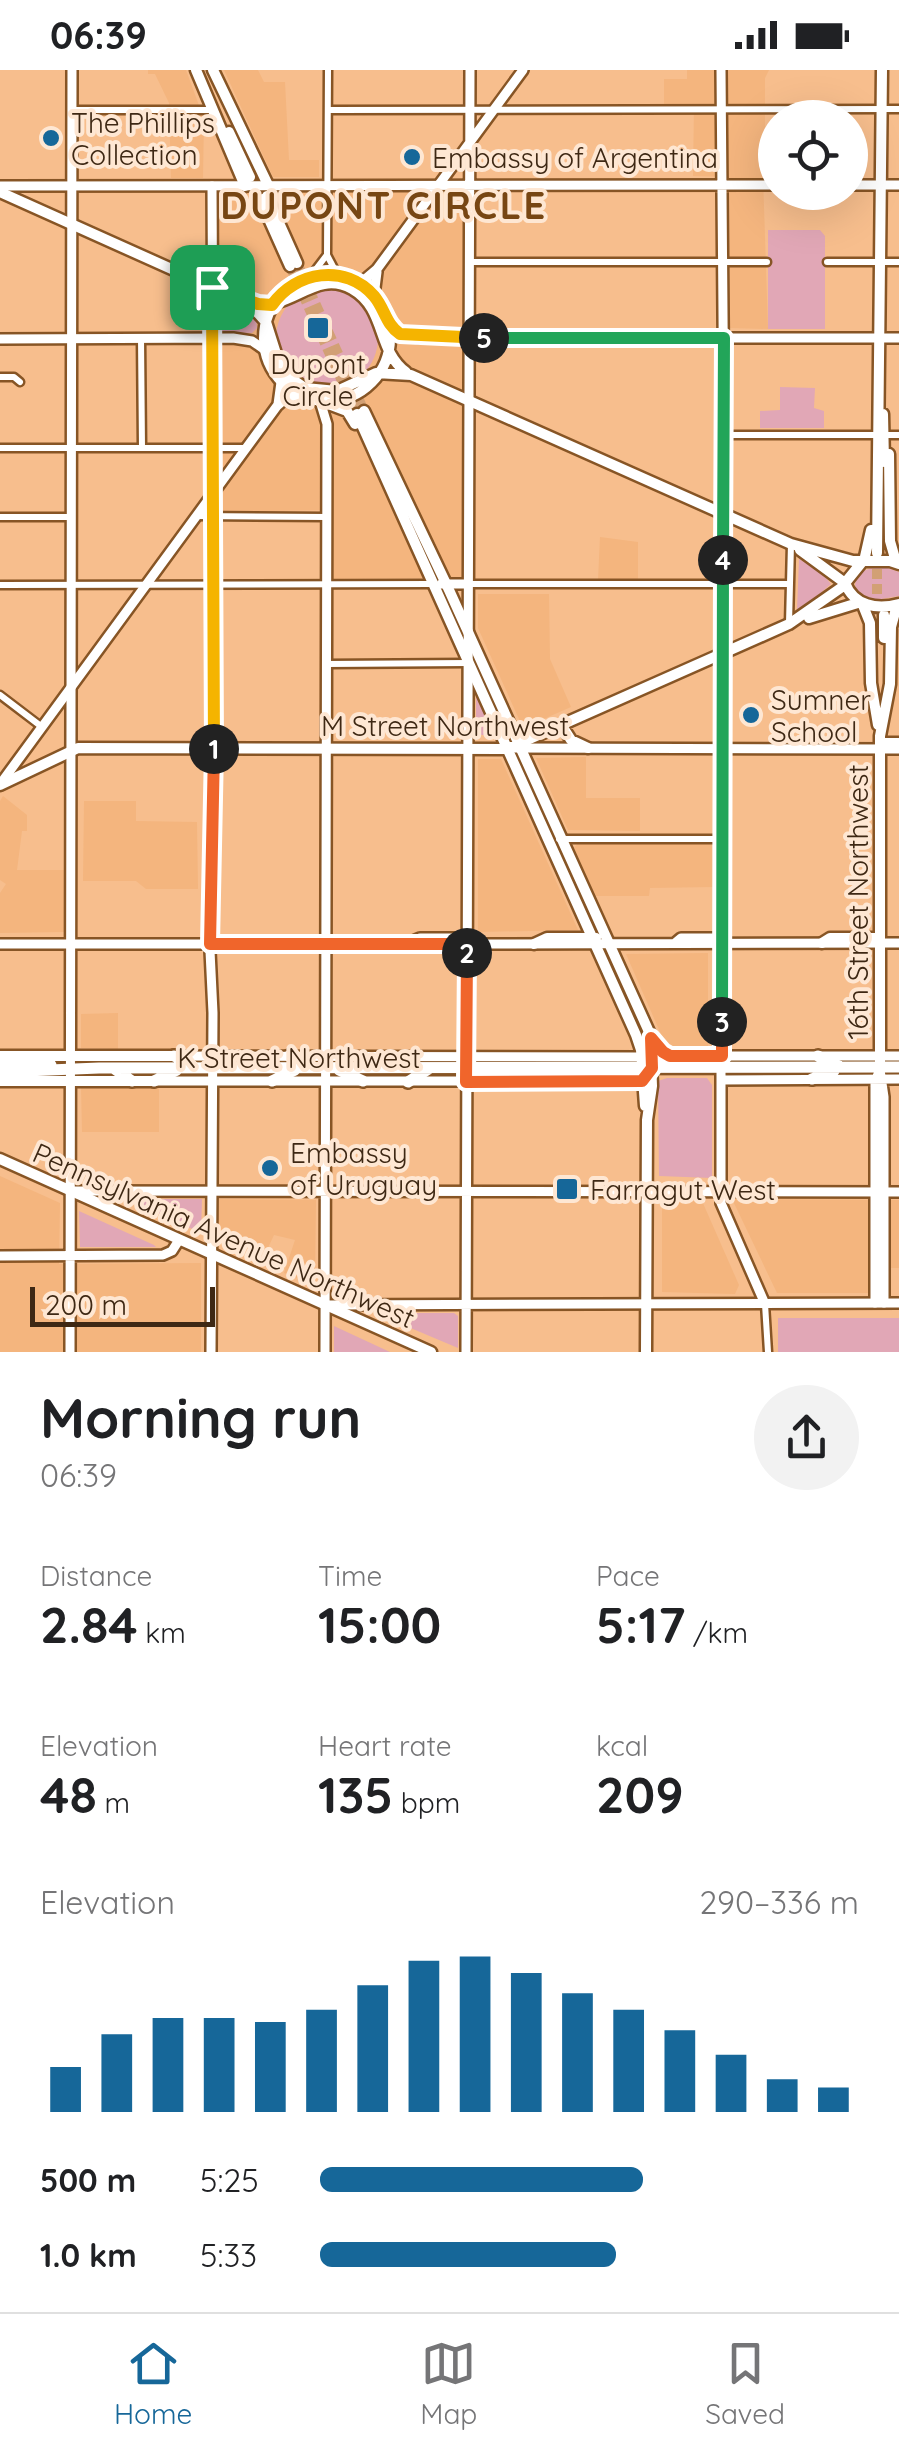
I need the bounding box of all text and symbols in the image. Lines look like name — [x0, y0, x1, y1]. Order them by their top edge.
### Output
text: 06:39 — [50, 11, 147, 59]
map controls — [758, 100, 868, 210]
button: locate — [758, 100, 868, 210]
place label: The Phillips Collection — [71, 105, 215, 172]
marker: The Phillips Collection — [40, 127, 62, 149]
place label: Embassy of Argentina — [432, 140, 718, 175]
marker: Embassy of Argentina — [401, 146, 423, 168]
district label: DUPONT CIRCLE — [220, 181, 548, 229]
pin — [170, 245, 255, 330]
icon: arrive — [185, 260, 240, 315]
pin: 5 — [459, 313, 509, 363]
marker: Dupont Circle — [305, 315, 331, 341]
text: 5 — [476, 320, 492, 355]
place label: Dupont Circle — [270, 346, 366, 413]
pin: 4 — [698, 535, 748, 585]
text: 4 — [715, 542, 731, 577]
place label: Sumner School — [771, 682, 871, 749]
marker: Sumner School — [740, 704, 762, 726]
street label: M Street Northwest — [321, 708, 569, 743]
pin: 1 — [189, 724, 239, 774]
text: 1 — [209, 731, 219, 766]
street label: 16th Street Northwest — [840, 764, 875, 1040]
pin: 2 — [442, 928, 492, 978]
text: 2 — [459, 935, 475, 970]
pin: 3 — [697, 997, 747, 1047]
text: 3 — [714, 1004, 730, 1039]
street label: K Street Northwest — [177, 1040, 421, 1075]
street label: Pennsylvania Avenue Northwest — [28, 1135, 420, 1335]
place label: Embassy of Uruguay — [290, 1135, 437, 1202]
marker: Embassy of Uruguay — [259, 1157, 281, 1179]
place label: Farragut West — [590, 1172, 776, 1207]
marker: Farragut West — [554, 1176, 580, 1202]
scale bar — [30, 1282, 215, 1326]
text: 200 m — [45, 1287, 127, 1322]
text: Morning run — [40, 1383, 361, 1452]
button: share — [754, 1385, 859, 1490]
text: 06:39 — [40, 1455, 117, 1495]
text: Distance — [40, 1558, 152, 1593]
text: Time — [318, 1558, 382, 1593]
text: Pace — [596, 1558, 660, 1593]
text: 2.84 — [40, 1593, 138, 1656]
text: 15:00 — [318, 1593, 441, 1656]
text: 5:17 — [596, 1593, 685, 1656]
text: km — [138, 1615, 186, 1650]
text: /km — [685, 1615, 748, 1650]
text: Elevation — [40, 1728, 158, 1763]
text: Heart rate — [318, 1728, 452, 1763]
text: kcal — [596, 1728, 648, 1763]
text: 48 — [40, 1763, 97, 1826]
text: 135 — [318, 1763, 393, 1826]
text: 209 — [596, 1763, 684, 1826]
text: m — [97, 1785, 130, 1820]
text: bpm — [393, 1785, 460, 1820]
text: Elevation — [40, 1882, 175, 1922]
text: 290–336 m — [699, 1882, 859, 1922]
text: 500 m — [40, 2160, 136, 2200]
text: 5:25 — [200, 2160, 259, 2200]
text: 1.0 km — [40, 2235, 137, 2275]
text: 5:33 — [200, 2235, 257, 2275]
tab: Home — [114, 2336, 192, 2431]
tab: Map — [420, 2336, 477, 2431]
tab: Saved — [705, 2336, 785, 2431]

